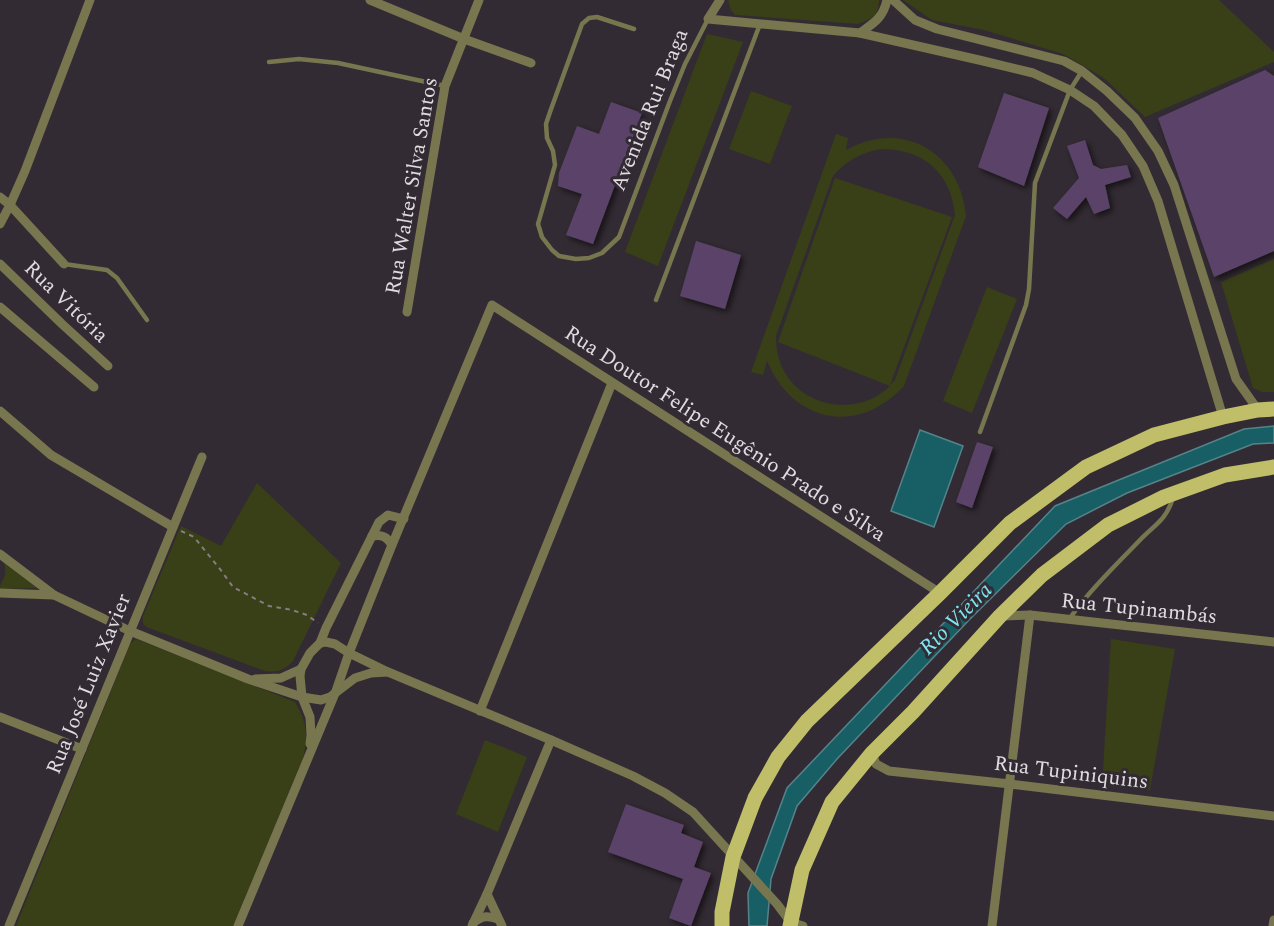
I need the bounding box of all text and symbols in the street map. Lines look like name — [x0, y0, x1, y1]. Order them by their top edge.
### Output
street label: Avenida Rui Braga — [603, 23, 697, 196]
street label: Rua Walter Silva Santos — [377, 75, 447, 297]
street label: Rua Vitória — [16, 253, 116, 351]
street label: Rua Doutor Felipe Eugênio Prado e Silva — [558, 318, 893, 551]
water label: Rio Vieira — [912, 575, 1000, 663]
street label: Rua Tupinambás — [1059, 585, 1219, 633]
street label: Rua José Luiz Xavier — [38, 589, 140, 779]
street label: Rua Tupiniquins — [992, 748, 1150, 798]

